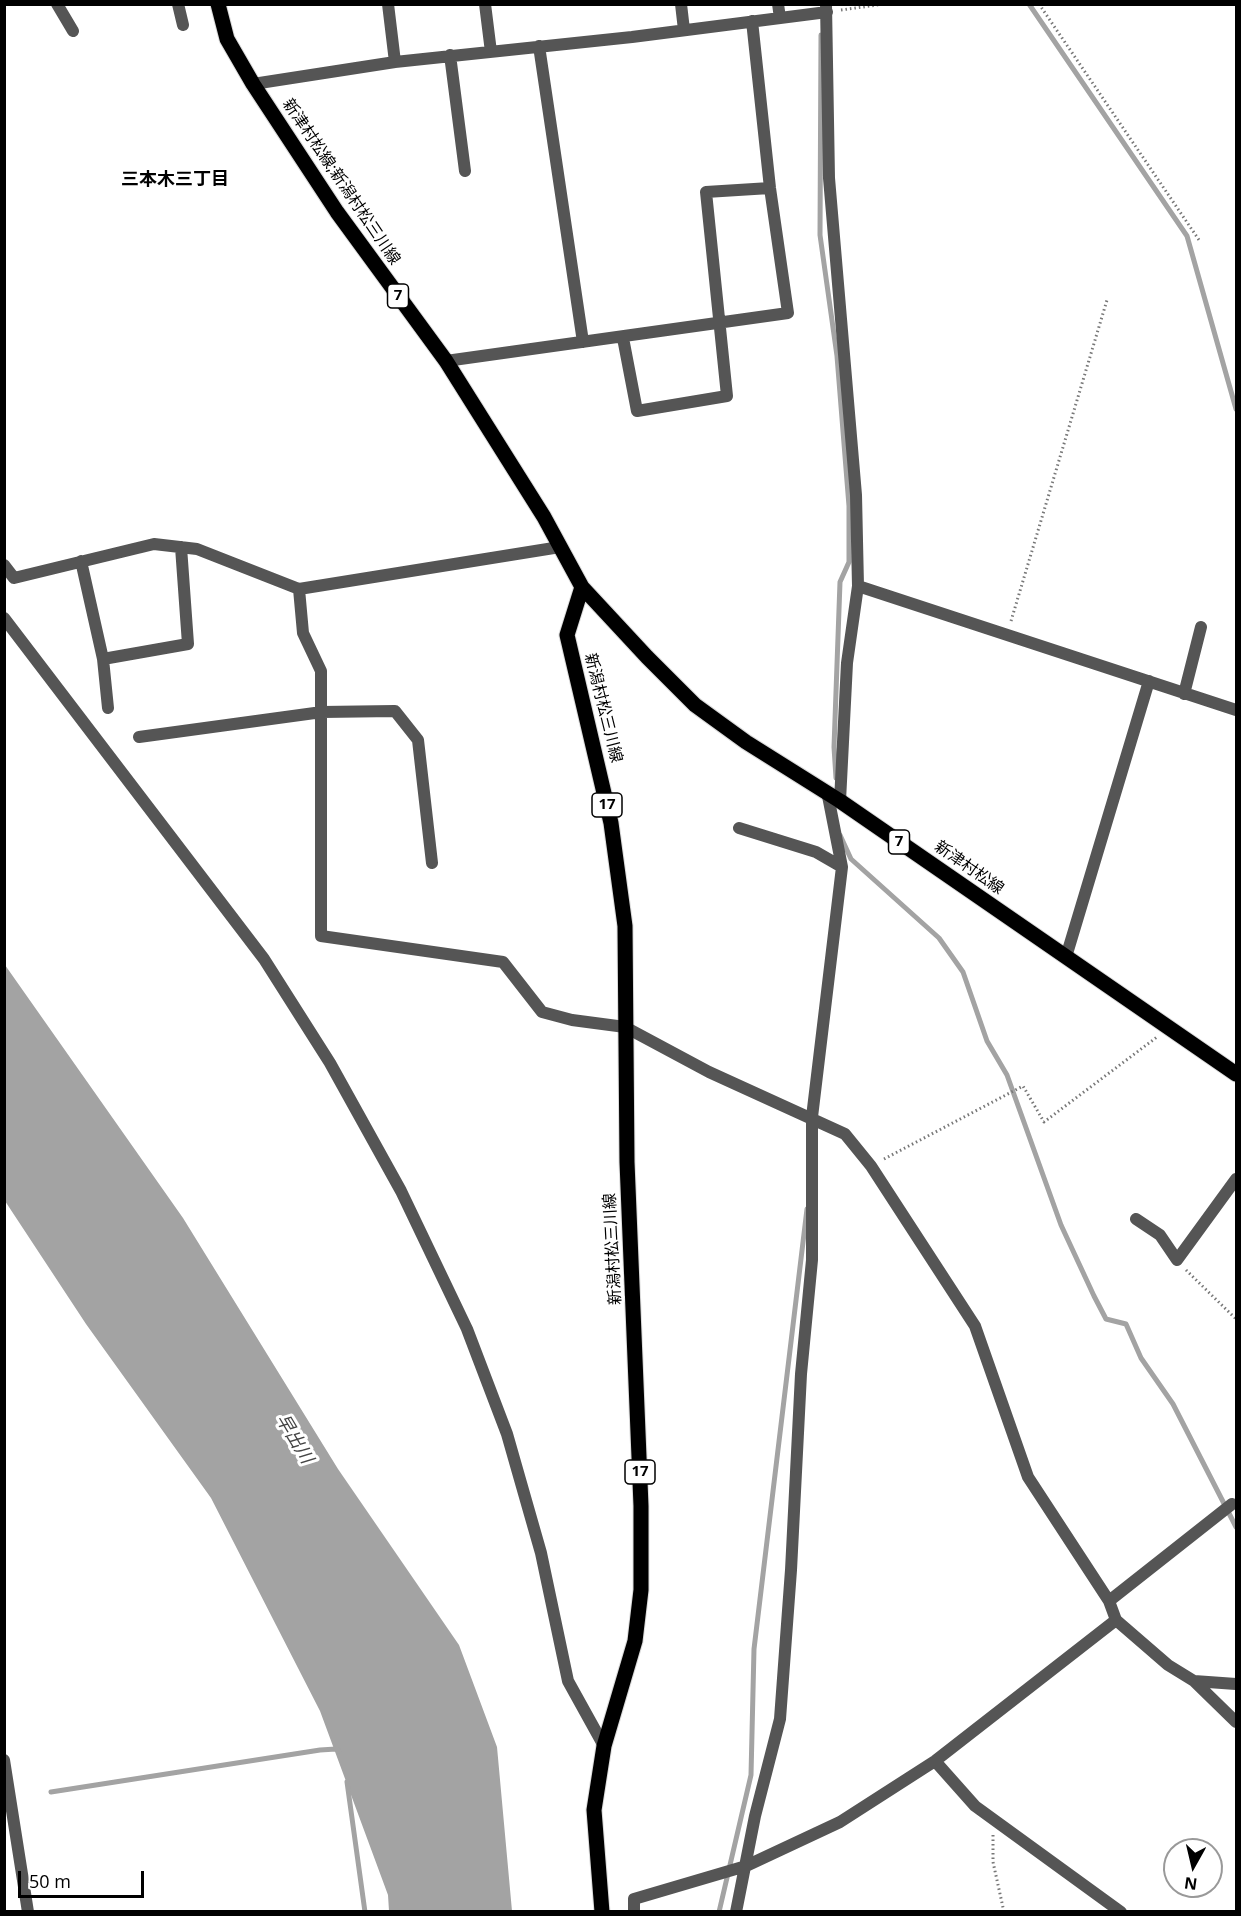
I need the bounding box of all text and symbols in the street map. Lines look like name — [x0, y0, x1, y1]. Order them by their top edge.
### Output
street label: 新津村松線;新潟村松三川線 — [278, 95, 404, 269]
district label: 三本木三丁目 — [121, 169, 229, 191]
road number: 7 — [388, 284, 408, 308]
street label: 新潟村松三川線 — [580, 651, 626, 765]
road number: 17 — [592, 793, 622, 817]
road number: 7 — [888, 830, 910, 854]
street label: 新津村松線 — [931, 837, 1007, 899]
street label: 新潟村松三川線 — [600, 1193, 626, 1305]
water label: 早出川 — [271, 1410, 317, 1468]
road number: 17 — [625, 1460, 655, 1484]
north arrow — [1163, 1838, 1223, 1898]
scale bar — [21, 1859, 147, 1897]
text: 50 m — [29, 1869, 71, 1893]
text: N — [1183, 1872, 1199, 1896]

